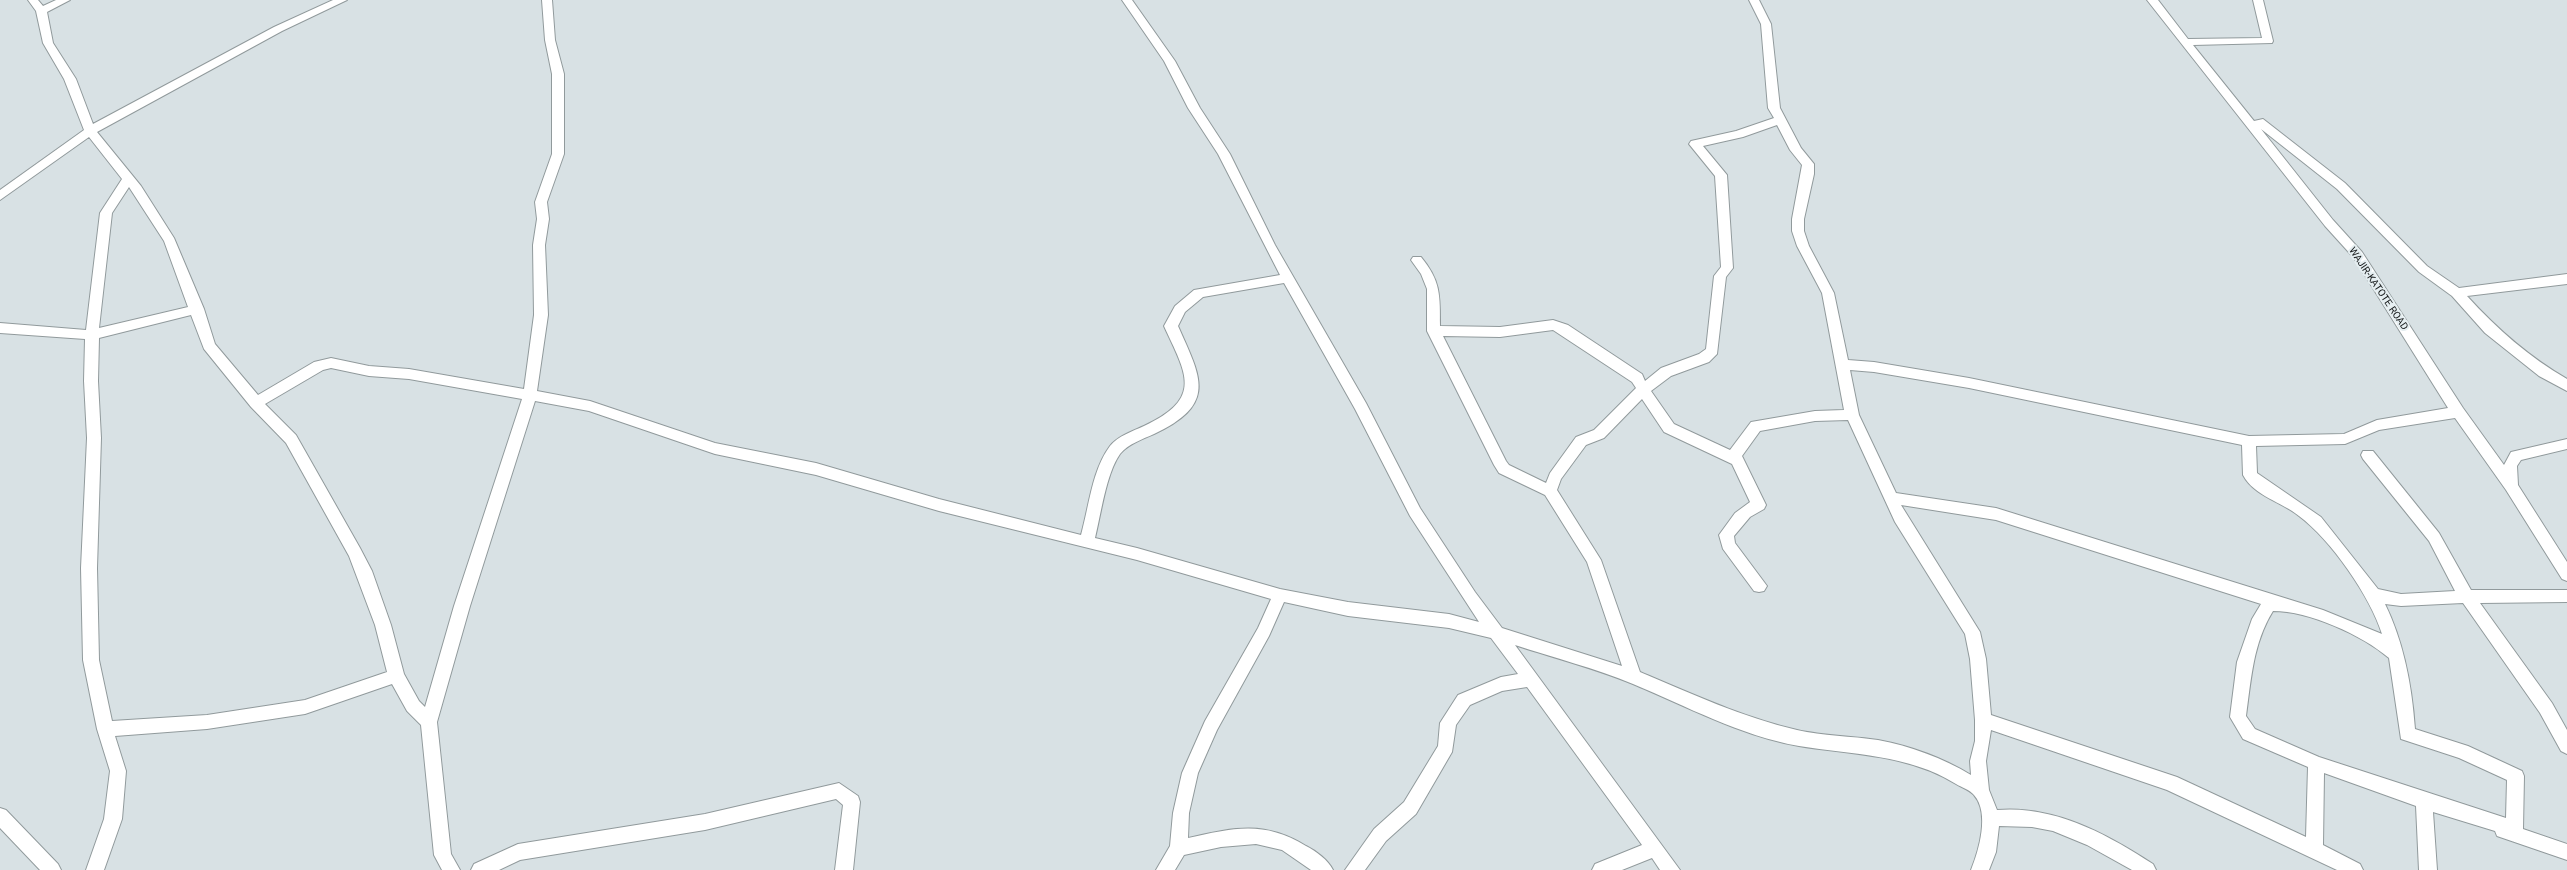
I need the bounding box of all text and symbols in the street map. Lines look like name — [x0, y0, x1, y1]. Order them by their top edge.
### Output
street label: WAJIR-KATOTE ROAD — [2346, 245, 2410, 333]

